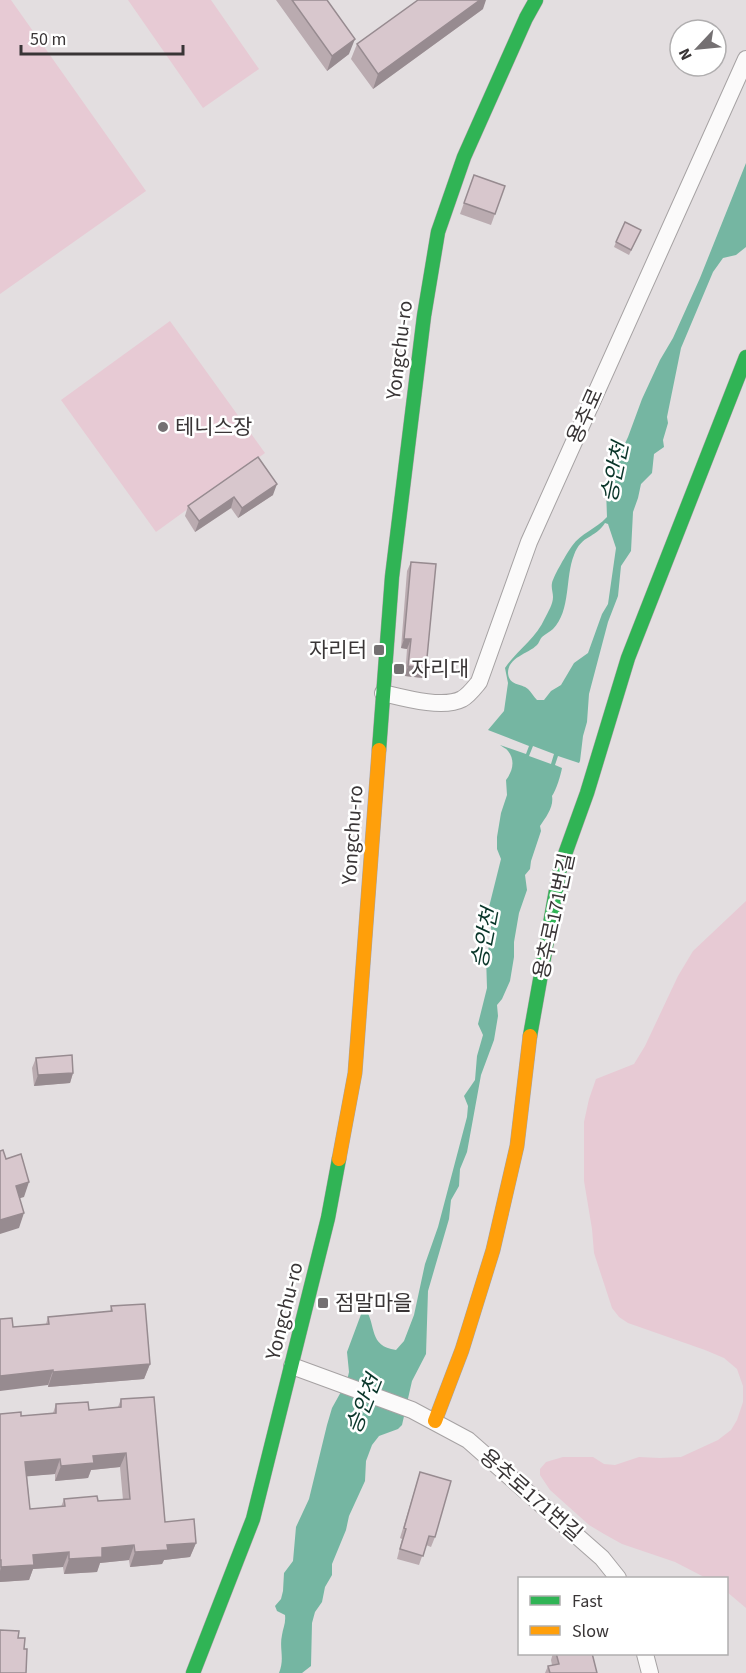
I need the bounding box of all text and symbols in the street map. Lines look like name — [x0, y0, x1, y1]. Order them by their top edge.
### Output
scale bar — [21, 18, 183, 56]
north arrow — [668, 18, 728, 78]
text: 50 m — [30, 27, 66, 52]
text: N — [673, 45, 698, 64]
street label: Yongchu-ro — [378, 299, 420, 402]
street label: 용추로 — [560, 383, 610, 449]
place label: 테니스장 — [175, 412, 252, 442]
marker: 테니스장 — [156, 420, 170, 434]
water label: 승안천 — [593, 436, 638, 505]
place label: 자리터 — [309, 635, 367, 665]
marker: 자리터 — [372, 643, 386, 657]
place label: 자리대 — [411, 654, 469, 684]
marker: 자리대 — [392, 662, 406, 676]
street label: Yongchu-ro — [333, 784, 370, 887]
street label: 용추로171번길 — [526, 850, 582, 982]
water label: 승안천 — [463, 903, 507, 971]
street label: Yongchu-ro — [257, 1259, 311, 1364]
place label: 점말마을 — [335, 1288, 412, 1318]
marker: 점말마을 — [316, 1296, 330, 1310]
water label: 승안천 — [338, 1368, 391, 1439]
street label: 용추로171번길 — [473, 1442, 589, 1548]
legend — [518, 1577, 728, 1655]
text: Fast — [572, 1589, 603, 1614]
text: Slow — [572, 1619, 609, 1644]

